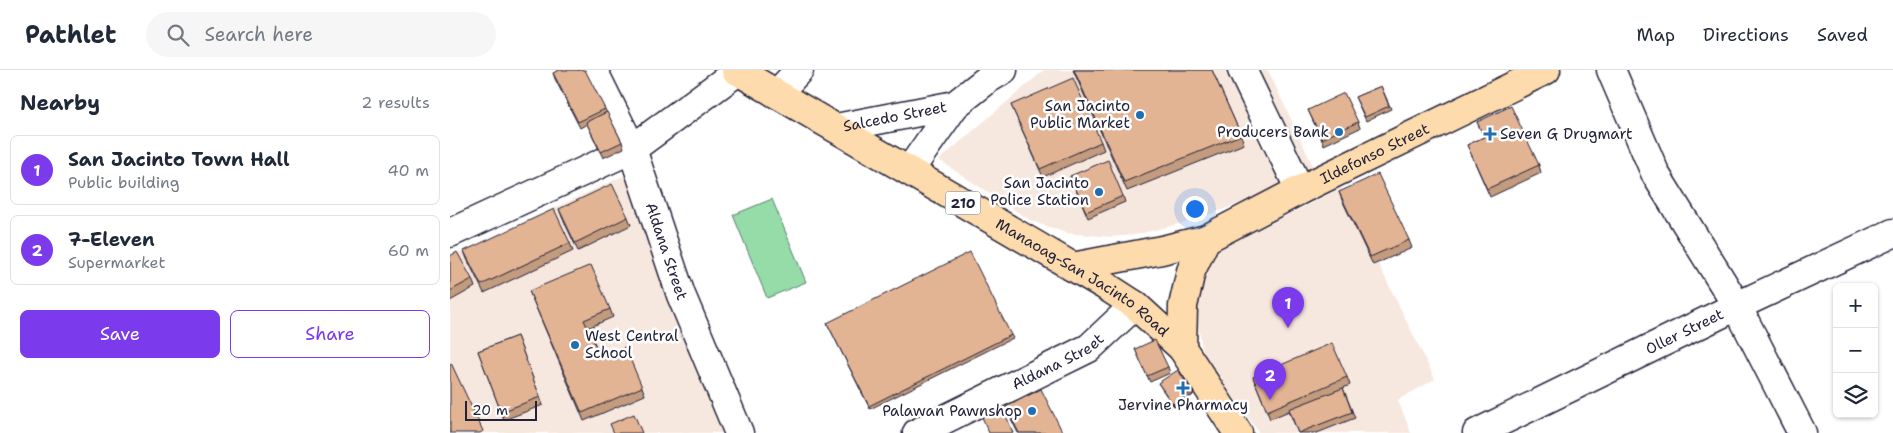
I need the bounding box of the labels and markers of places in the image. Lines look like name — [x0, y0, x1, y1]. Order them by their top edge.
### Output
place label: San Jacinto Public Market — [1030, 96, 1130, 133]
marker: San Jacinto Public Market — [1134, 109, 1146, 121]
place label: Producers Bank — [1217, 122, 1329, 142]
place label: Seven G Drugmart — [1500, 124, 1633, 144]
marker: Producers Bank — [1333, 126, 1345, 138]
marker: Seven G Drugmart — [1484, 128, 1496, 140]
place label: San Jacinto Police Station — [990, 173, 1089, 210]
marker: San Jacinto Police Station — [1093, 186, 1105, 198]
pin: 1 — [1272, 287, 1304, 328]
place label: West Central School — [585, 326, 679, 363]
marker: West Central School — [569, 339, 581, 351]
pin: 2 — [1254, 359, 1286, 400]
marker: Jervine Pharmacy — [1177, 382, 1189, 394]
place label: Jervine Pharmacy — [1118, 395, 1248, 415]
place label: Palawan Pawnshop — [882, 401, 1022, 421]
marker: Palawan Pawnshop — [1026, 405, 1038, 417]

